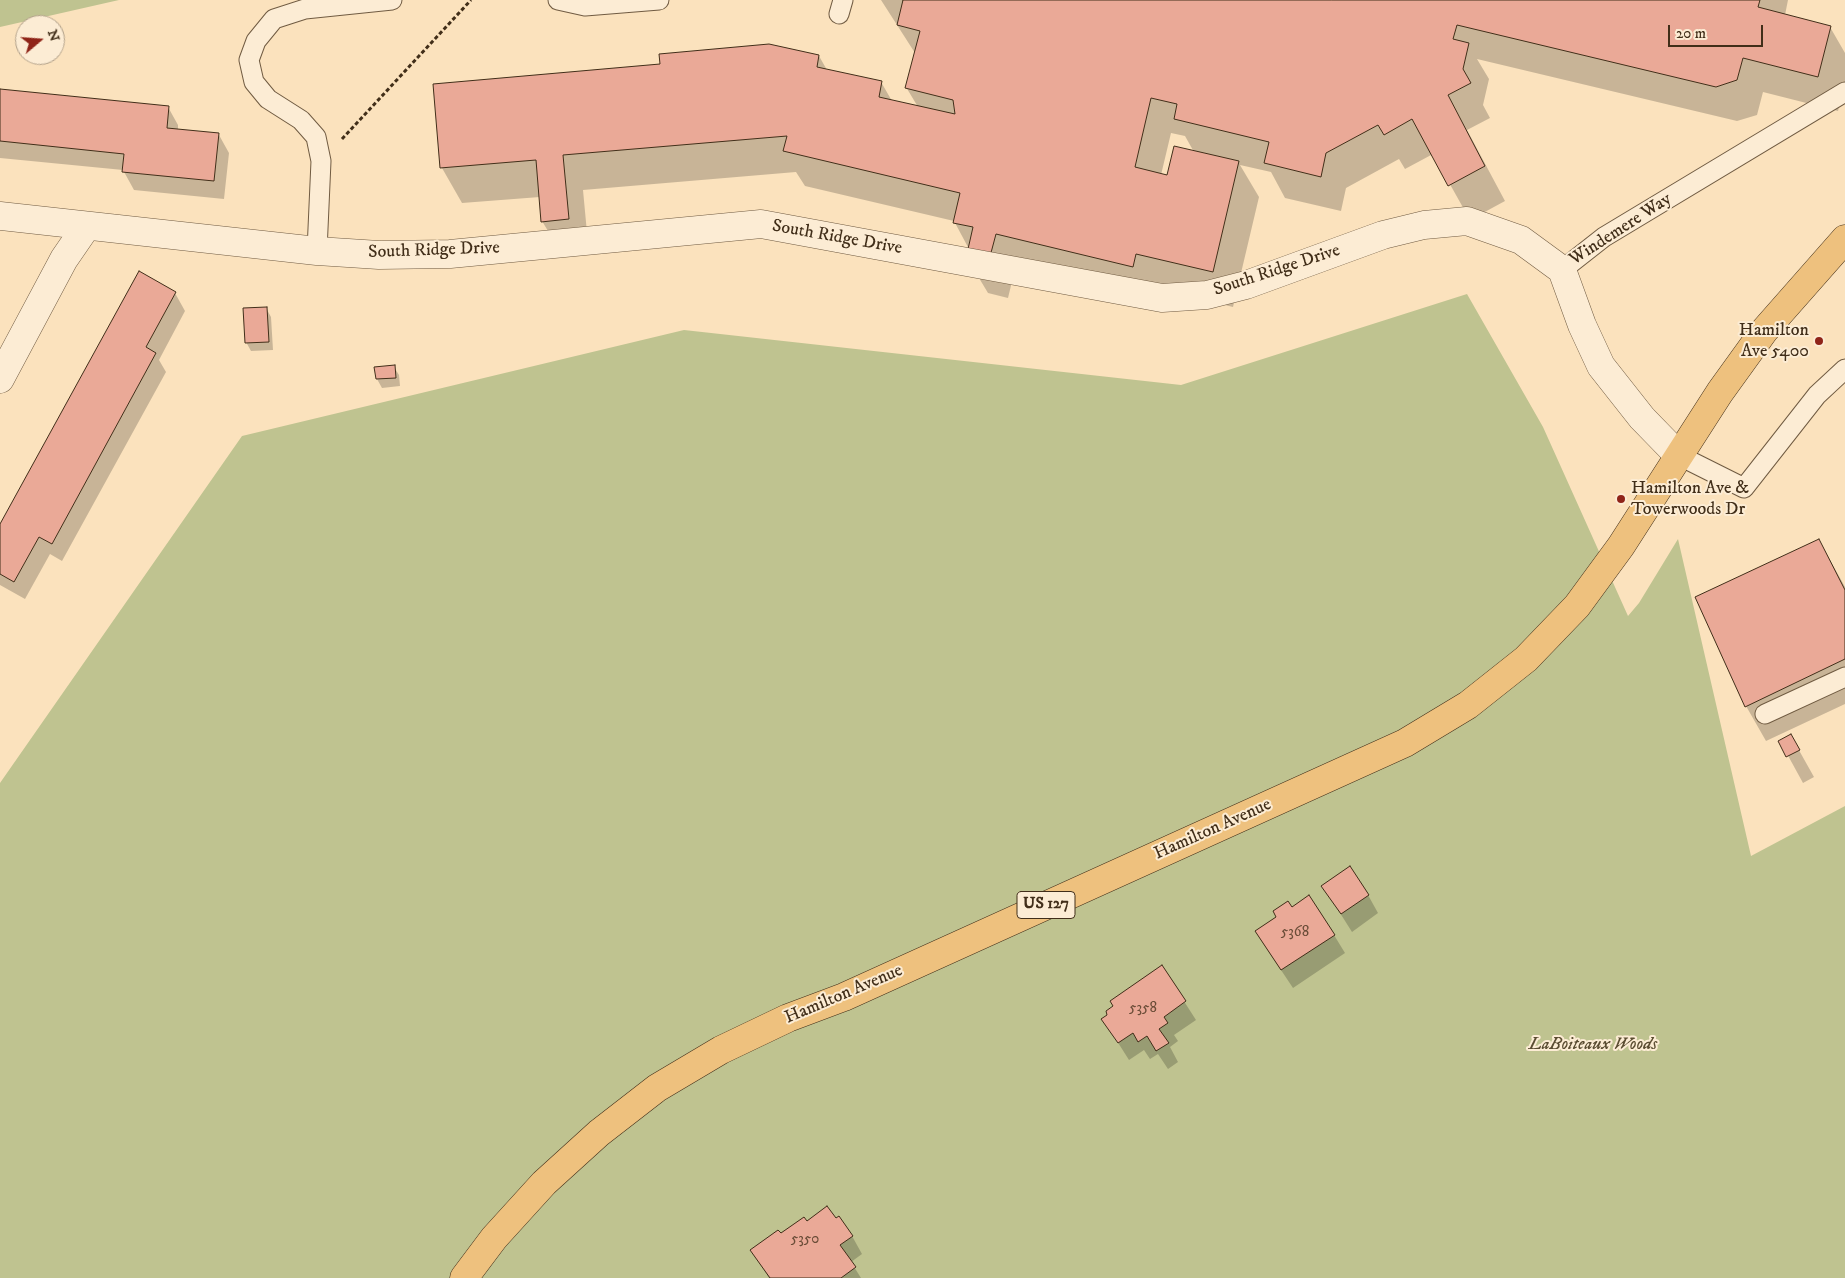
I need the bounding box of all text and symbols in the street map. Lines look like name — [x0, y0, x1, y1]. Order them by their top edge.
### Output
north arrow — [15, 15, 65, 65]
scale bar — [1670, 15, 1765, 47]
text: 20 m — [1676, 24, 1706, 43]
text: N — [43, 27, 64, 44]
street label: Windemere Way — [1566, 189, 1676, 271]
street label: South Ridge Drive — [770, 216, 904, 260]
street label: South Ridge Drive — [368, 238, 500, 264]
street label: South Ridge Drive — [1211, 240, 1343, 302]
place label: Hamilton Ave 5400 — [1739, 320, 1809, 362]
marker: Hamilton Ave 5400 — [1813, 335, 1825, 347]
place label: Hamilton Ave & Towerwoods Dr — [1631, 478, 1749, 520]
marker: Hamilton Ave & Towerwoods Dr — [1615, 493, 1627, 505]
street label: Hamilton Avenue — [1151, 795, 1275, 865]
road number: US 127 — [1017, 892, 1075, 918]
house number: 5368 — [1281, 924, 1309, 942]
street label: Hamilton Avenue — [782, 960, 906, 1030]
house number: 5358 — [1129, 1000, 1157, 1018]
park label: LaBoiteaux Woods — [1529, 1034, 1657, 1056]
house number: 5350 — [791, 1231, 819, 1249]

